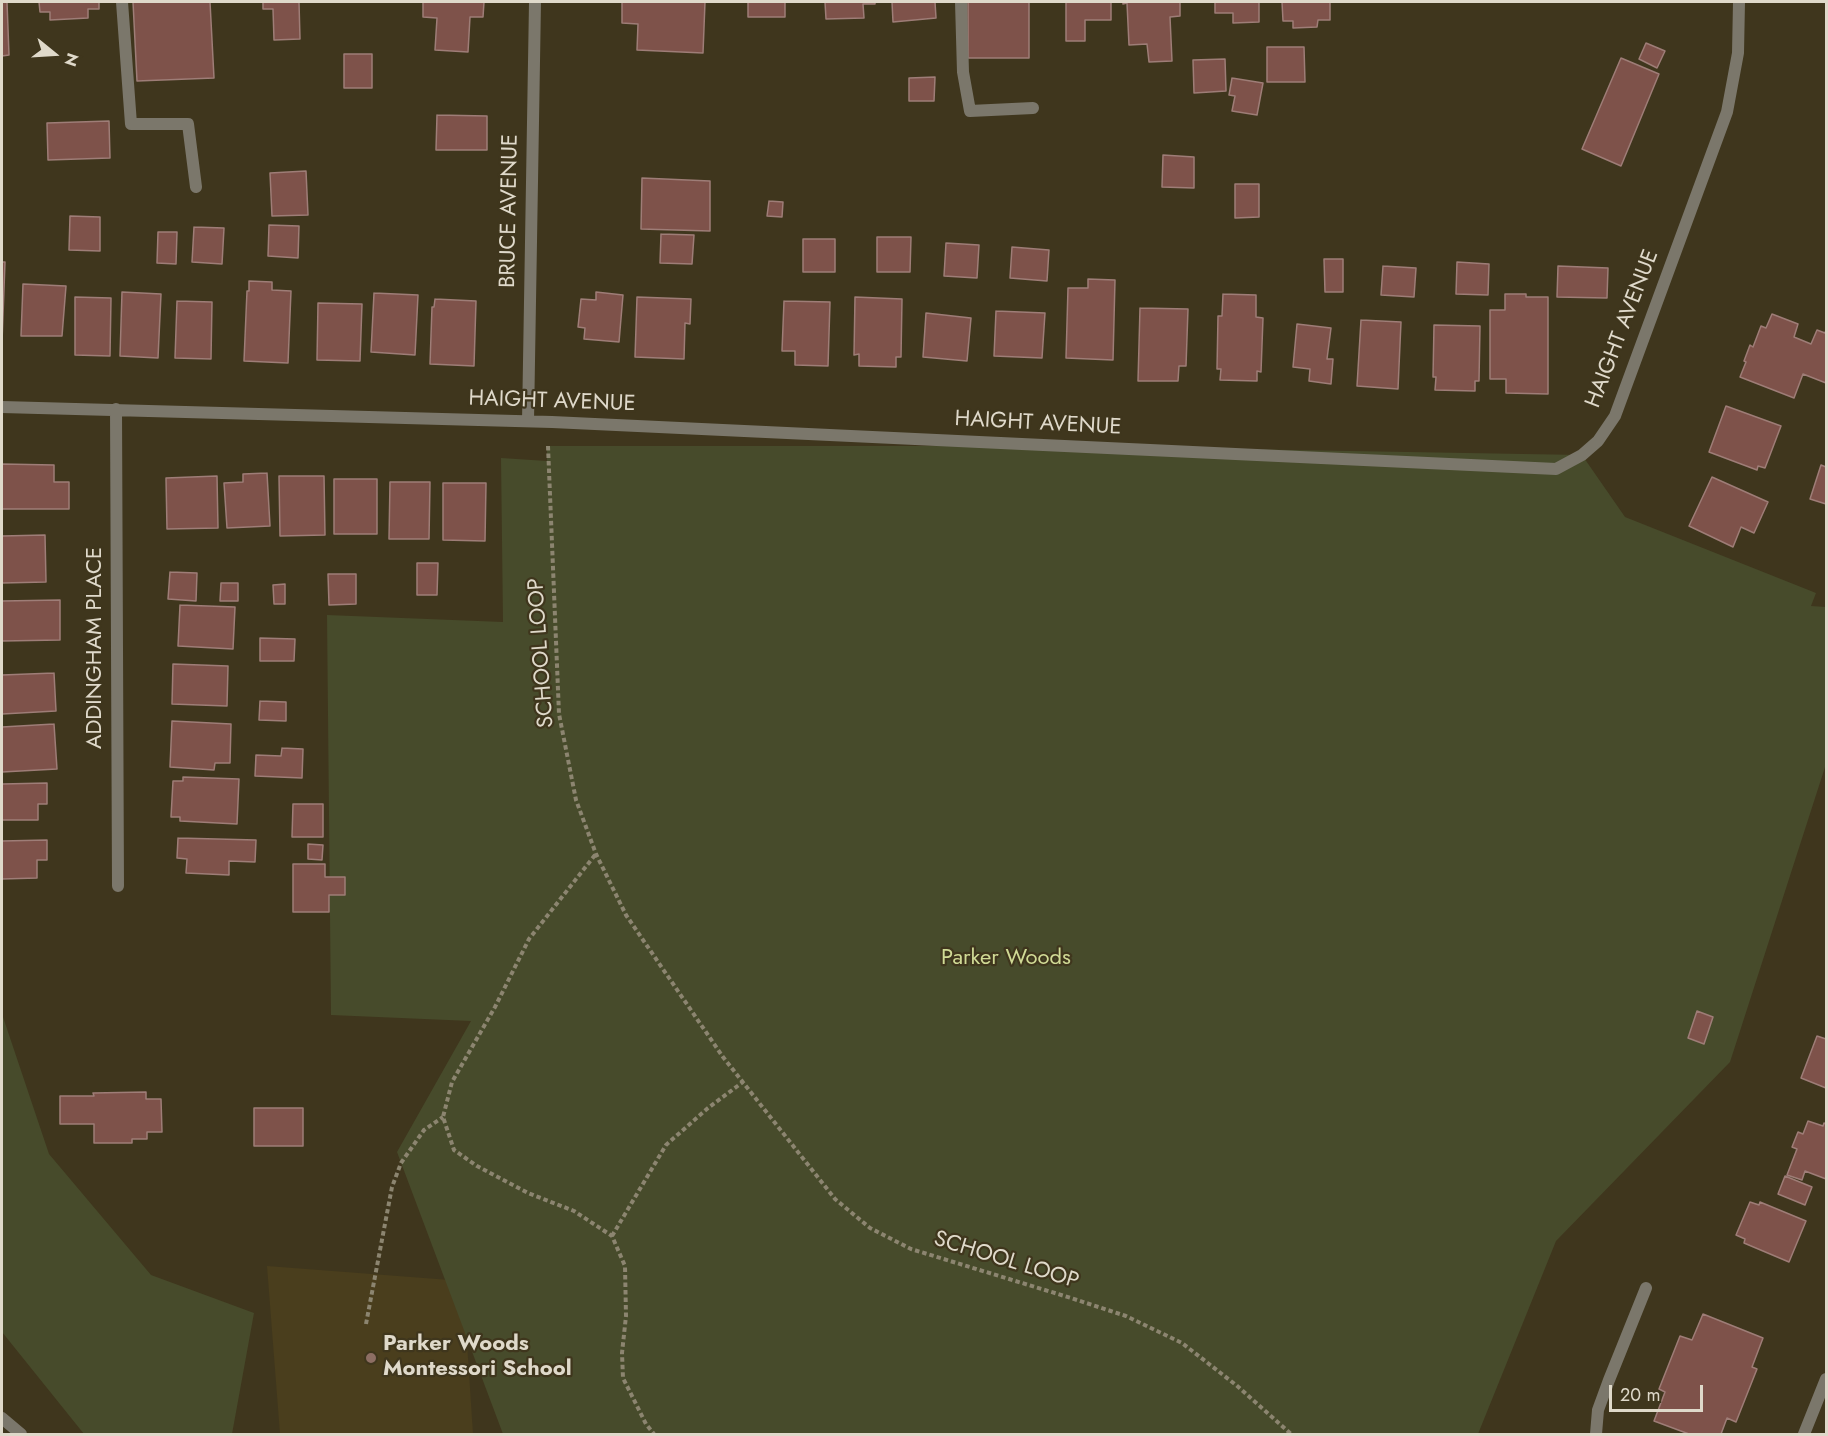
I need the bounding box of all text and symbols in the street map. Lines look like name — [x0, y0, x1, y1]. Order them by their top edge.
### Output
north arrow — [24, 24, 84, 84]
text: N — [59, 50, 84, 69]
street label: BRUCE AVENUE — [495, 134, 525, 288]
street label: HAIGHT AVENUE — [1581, 246, 1665, 412]
street label: HAIGHT AVENUE — [468, 386, 636, 418]
street label: HAIGHT AVENUE — [954, 406, 1122, 442]
street label: ADDINGHAM PLACE — [83, 547, 109, 749]
street label: SCHOOL LOOP — [524, 577, 560, 729]
park label: Parker Woods — [941, 946, 1071, 972]
street label: SCHOOL LOOP — [930, 1226, 1082, 1296]
place label: Parker Woods Montessori School — [383, 1332, 572, 1384]
marker: Parker Woods Montessori School — [364, 1351, 378, 1365]
scale bar — [1612, 1373, 1706, 1411]
text: 20 m — [1620, 1382, 1660, 1408]

